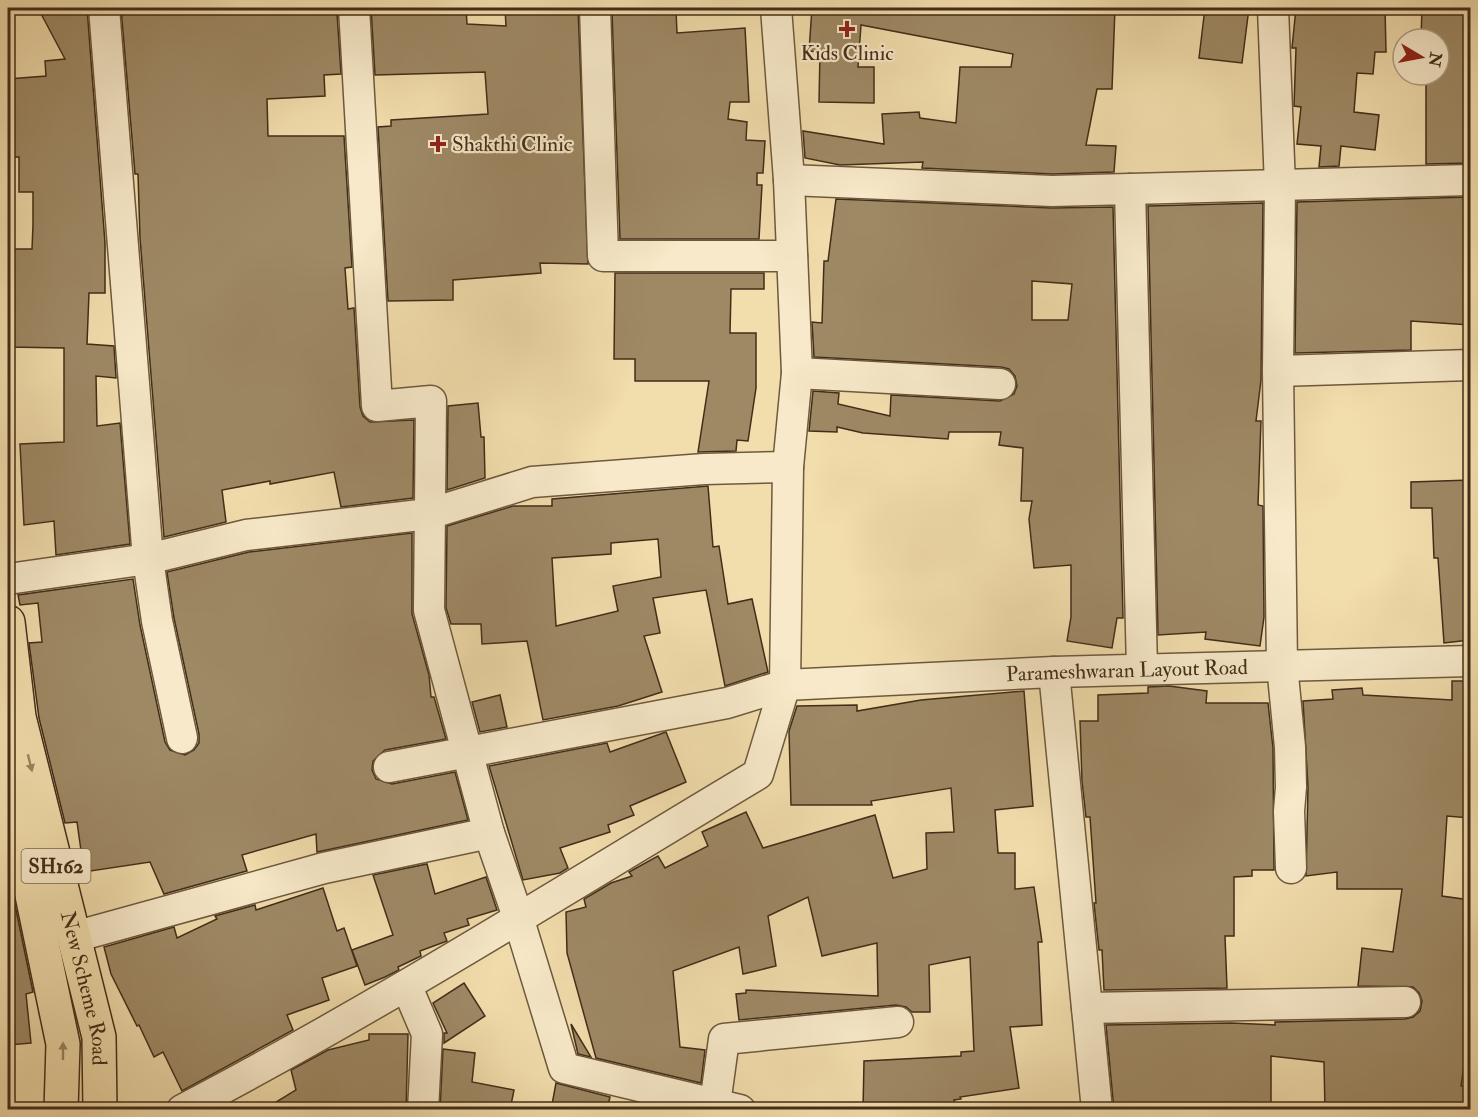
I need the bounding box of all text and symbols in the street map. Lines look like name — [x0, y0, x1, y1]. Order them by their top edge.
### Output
marker: Kids Clinic — [838, 20, 856, 38]
north arrow — [1391, 27, 1451, 87]
place label: Kids Clinic — [800, 40, 894, 67]
text: N — [1424, 50, 1446, 69]
place label: Shakthi Clinic — [452, 131, 573, 158]
marker: Shakthi Clinic — [429, 135, 447, 153]
street label: Parameshwaran Layout Road — [1005, 653, 1249, 688]
one-way arrow — [26, 754, 36, 772]
road number: SH162 — [22, 849, 90, 883]
street label: New Scheme Road — [55, 908, 113, 1066]
one-way arrow — [58, 1042, 68, 1061]

